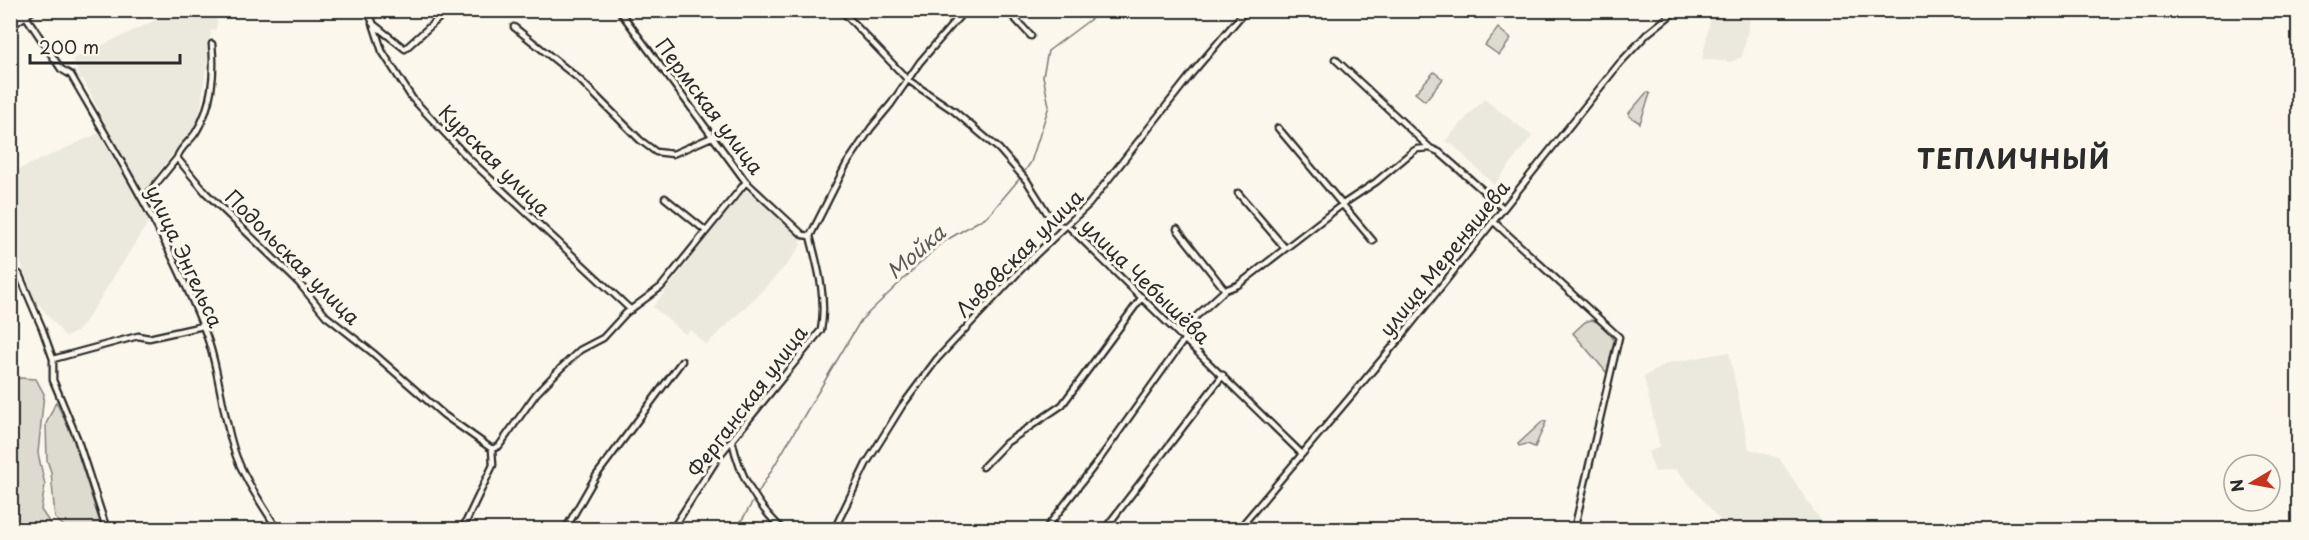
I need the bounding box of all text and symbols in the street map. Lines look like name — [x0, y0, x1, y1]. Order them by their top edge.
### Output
scale bar — [30, 27, 180, 65]
street label: Пермская улица — [649, 32, 772, 181]
text: 200 m — [39, 33, 99, 60]
street label: Курская улица — [432, 97, 558, 223]
district label: ТЕПЛИЧНЫЙ — [1917, 139, 2111, 178]
street label: улица Мереняшева — [1372, 173, 1517, 343]
street label: улица Энгельса — [139, 180, 231, 333]
street label: Львовская улица — [948, 182, 1090, 324]
street label: Подольская улица — [219, 183, 368, 332]
street label: улица Чебышёва — [1075, 211, 1218, 351]
water label: Мойка — [878, 216, 952, 286]
street label: Ферганская улица — [680, 318, 814, 483]
north arrow — [2222, 453, 2282, 513]
text: N — [2223, 477, 2249, 494]

